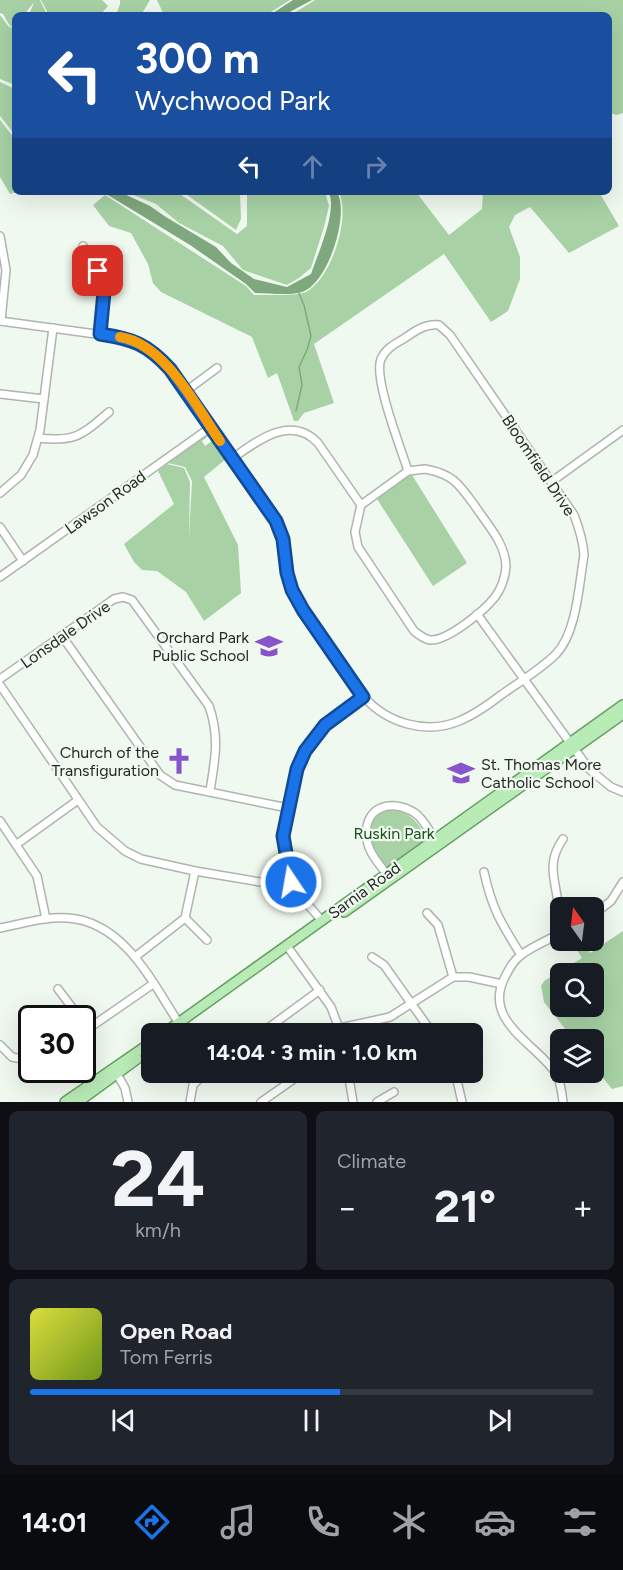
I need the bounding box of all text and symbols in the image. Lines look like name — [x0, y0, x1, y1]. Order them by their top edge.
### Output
text: 300 m — [135, 33, 259, 84]
icon: left — [36, 36, 114, 114]
text: Wychwood Park — [135, 84, 330, 117]
icon: left — [233, 150, 266, 183]
icon: ahead — [296, 150, 329, 183]
icon: right — [359, 150, 392, 183]
pin — [72, 245, 123, 296]
icon: arrive — [81, 254, 114, 287]
street label: Bloomfield Drive — [498, 411, 580, 520]
street label: Lawson Road — [61, 467, 149, 538]
street label: Lonsdale Drive — [17, 596, 114, 672]
place label: Orchard Park Public School — [152, 628, 249, 665]
school or university icon: Orchard Park Public School — [254, 631, 284, 661]
place label: Church of the Transfiguration — [51, 743, 159, 780]
church icon: Church of the Transfiguration — [164, 746, 194, 776]
place label: St. Thomas More Catholic School — [481, 755, 602, 792]
school or university icon: St. Thomas More Catholic School — [446, 758, 476, 788]
park label: Ruskin Park — [353, 824, 435, 843]
position arrow — [259, 850, 323, 914]
street label: Sarnia Road — [324, 858, 404, 923]
north arrow — [550, 897, 604, 951]
map controls — [550, 897, 604, 1083]
button: search — [550, 963, 604, 1017]
speed limit sign: 30 — [18, 1005, 96, 1083]
button: layers — [550, 1029, 604, 1083]
text: 14:04 · 3 min · 1.0 km — [207, 1039, 417, 1066]
text: 24 — [111, 1132, 205, 1226]
text: Climate — [337, 1149, 406, 1173]
text: 21° — [434, 1179, 496, 1233]
text: − — [337, 1188, 358, 1227]
text: + — [572, 1188, 593, 1227]
text: km/h — [135, 1218, 181, 1242]
text: Open Road — [120, 1318, 232, 1345]
text: Tom Ferris — [120, 1345, 213, 1369]
icon: previous — [107, 1404, 140, 1437]
icon: pause — [295, 1404, 328, 1437]
icon: next — [483, 1404, 516, 1437]
icon: directions — [131, 1501, 173, 1543]
icon: music — [217, 1501, 259, 1543]
icon: phone — [302, 1501, 344, 1543]
icon: climate — [388, 1501, 430, 1543]
icon: car — [474, 1501, 516, 1543]
icon: filters — [559, 1501, 601, 1543]
text: 14:01 — [22, 1506, 87, 1539]

